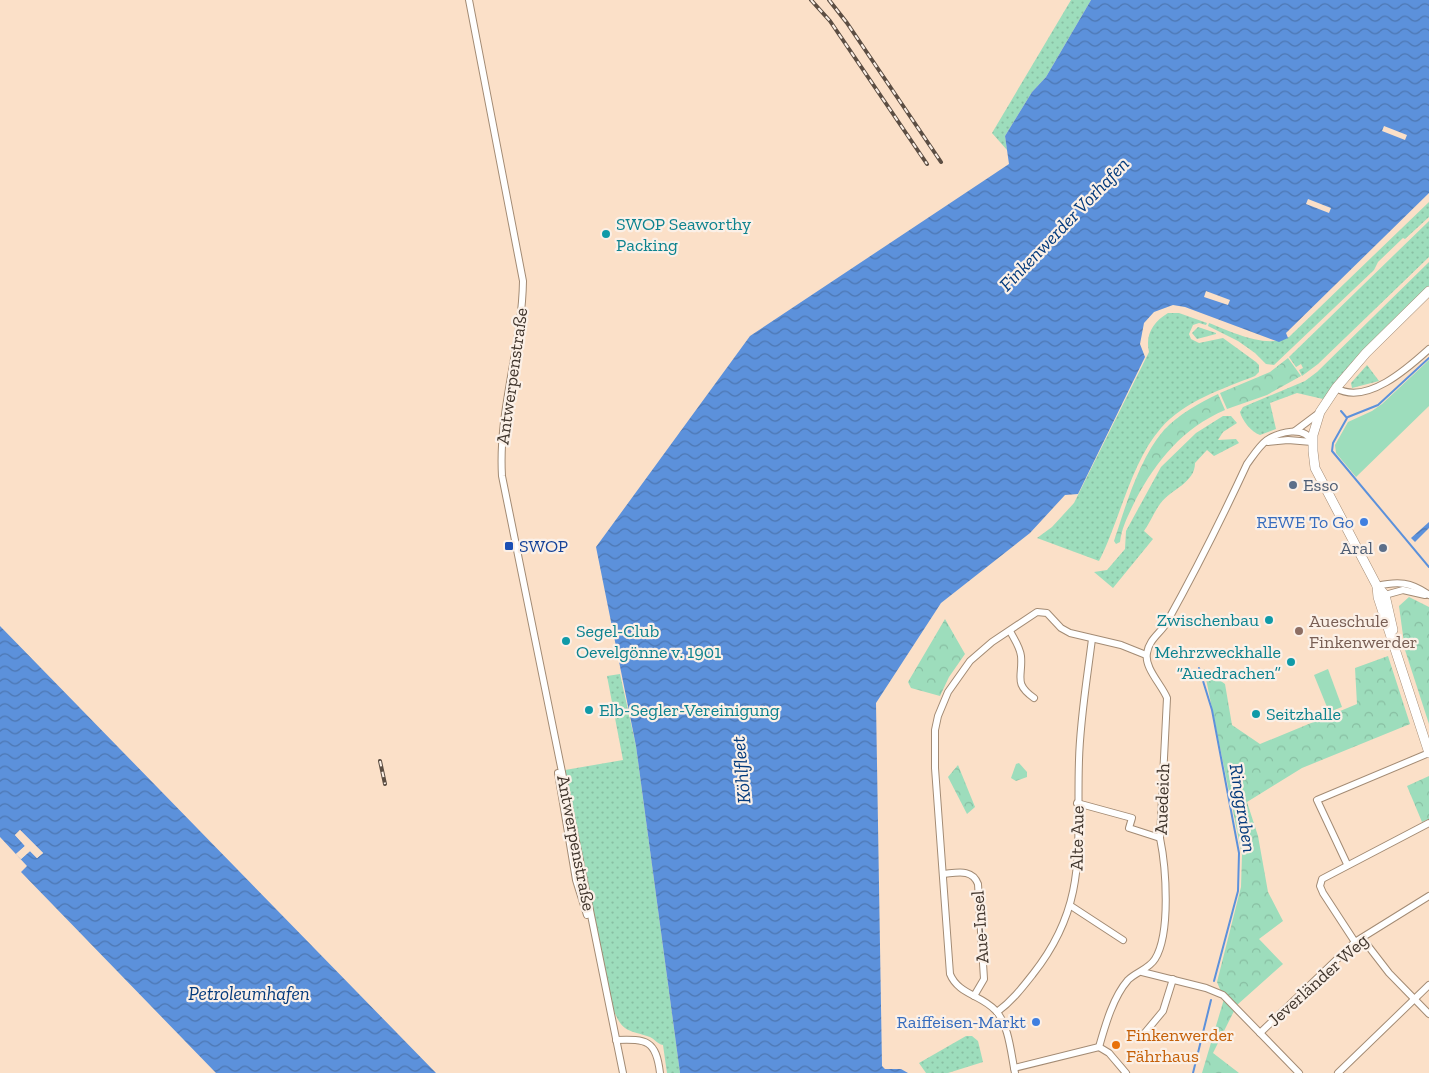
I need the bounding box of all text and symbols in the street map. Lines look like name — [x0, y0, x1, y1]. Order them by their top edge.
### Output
water label: Finkenwerder Vorhafen — [994, 152, 1134, 296]
place label: SWOP Seaworthy Packing — [616, 213, 752, 256]
marker: SWOP Seaworthy Packing — [600, 228, 612, 240]
street label: Antwerpenstraße — [492, 306, 532, 446]
place label: Esso — [1303, 474, 1339, 496]
marker: Esso — [1287, 479, 1299, 491]
place label: REWE To Go — [1256, 511, 1354, 533]
marker: REWE To Go — [1358, 516, 1370, 528]
place label: SWOP — [519, 535, 568, 557]
place label: Aral — [1340, 537, 1373, 559]
marker: SWOP — [503, 540, 515, 552]
marker: Aral — [1377, 542, 1389, 554]
place label: Zwischenbau — [1157, 609, 1259, 631]
place label: Aueschule Finkenwerder — [1309, 610, 1417, 653]
marker: Zwischenbau — [1263, 614, 1275, 626]
place label: Segel-Club Oevelgönne v. 1901 — [576, 620, 721, 663]
marker: Aueschule Finkenwerder — [1293, 625, 1305, 637]
marker: Segel-Club Oevelgönne v. 1901 — [560, 635, 572, 647]
place label: Mehrzweckhalle “Auedrachen” — [1155, 641, 1281, 684]
marker: Mehrzweckhalle “Auedrachen” — [1285, 656, 1297, 668]
place label: Elb-Segler-Vereinigung — [599, 699, 780, 721]
place label: Seitzhalle — [1266, 703, 1341, 725]
marker: Elb-Segler-Vereinigung — [583, 704, 595, 716]
marker: Seitzhalle — [1250, 708, 1262, 720]
water label: Köhlfleet — [727, 735, 755, 805]
water label: Ringgraben — [1225, 762, 1261, 854]
street label: Auedeich — [1150, 763, 1174, 835]
street label: Antwerpenstraße — [552, 773, 600, 913]
street label: Alte Aue — [1065, 805, 1089, 871]
street label: Aue-Insel — [966, 890, 994, 964]
street label: Jeverländer Weg — [1263, 929, 1373, 1031]
water label: Petroleumhafen — [188, 982, 310, 1005]
place label: Raiffeisen-Markt — [897, 1011, 1026, 1033]
marker: Raiffeisen-Markt — [1030, 1016, 1042, 1028]
place label: Finkenwerder Fährhaus — [1126, 1024, 1234, 1067]
marker: Finkenwerder Fährhaus — [1110, 1039, 1122, 1051]

